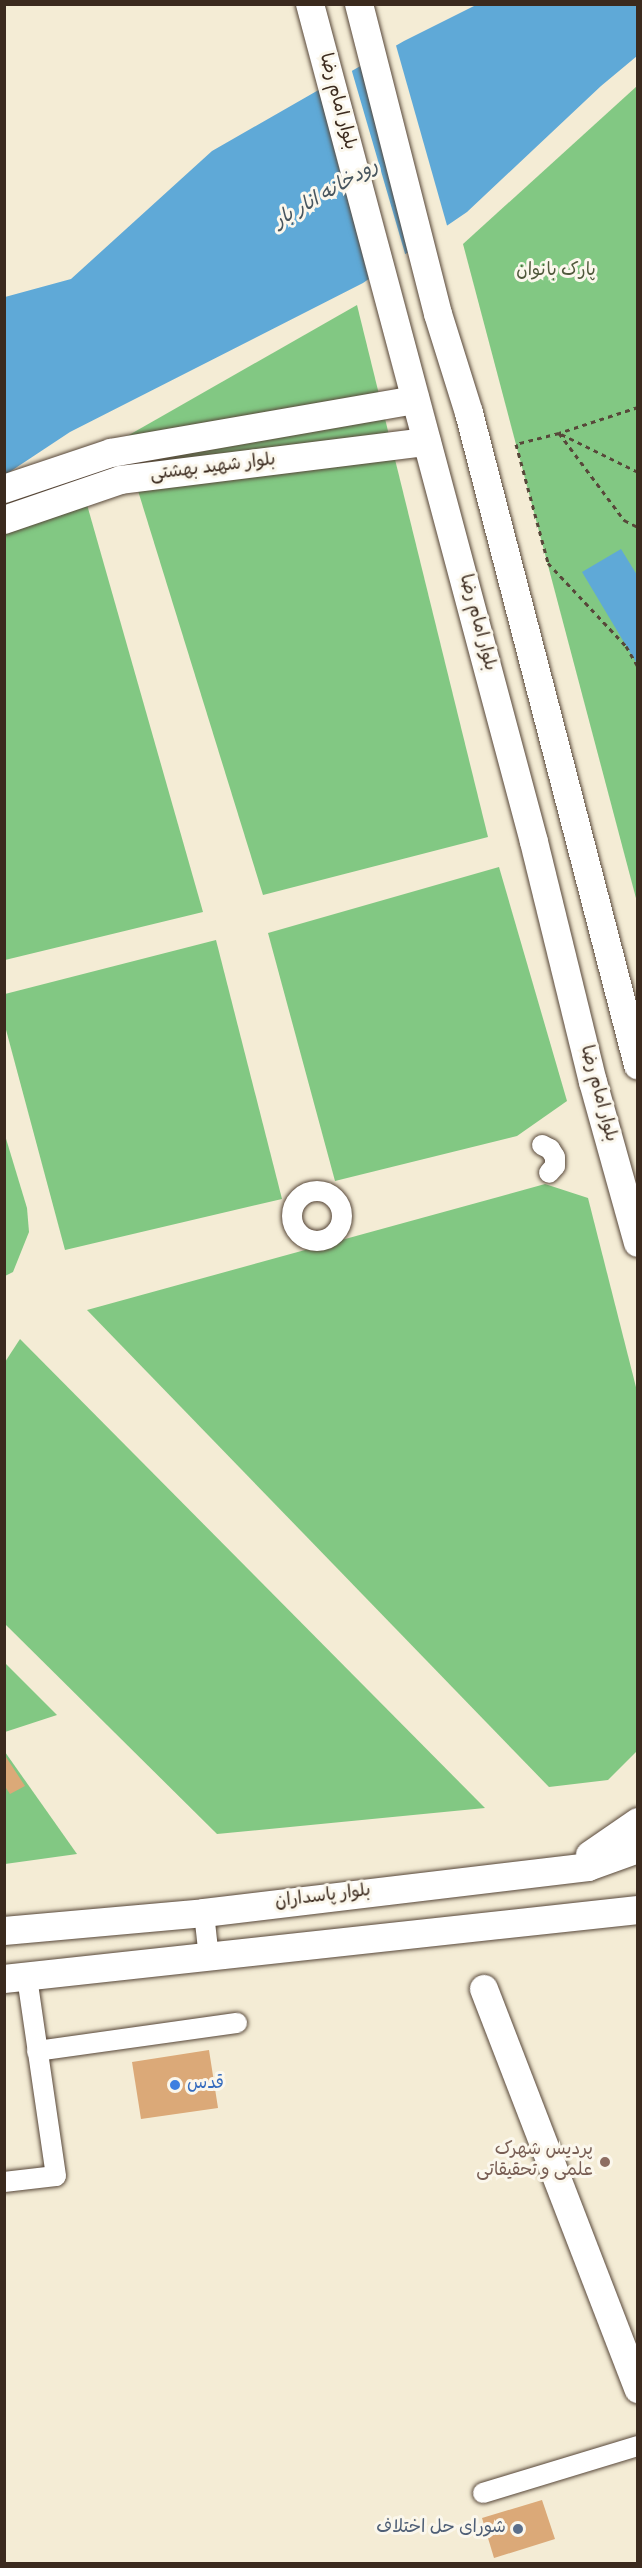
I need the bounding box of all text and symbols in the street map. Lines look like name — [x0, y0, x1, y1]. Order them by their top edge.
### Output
street label: بلوار امام رضا — [313, 51, 359, 153]
water label: رودخانه انار بار — [271, 155, 383, 235]
park label: پارک بانوان — [516, 261, 596, 283]
street label: بلوار شهید بهشتی — [149, 451, 277, 487]
street label: بلوار امام رضا — [453, 572, 499, 674]
street label: بلوار امام رضا — [574, 1043, 620, 1145]
street label: بلوار پاسداران — [274, 1881, 372, 1915]
place label: قدس — [187, 2074, 224, 2096]
marker: قدس — [168, 2078, 182, 2092]
place label: پردیس شهرک علمی و تحقیقاتی — [476, 2141, 593, 2184]
marker: پردیس شهرک علمی و تحقیقاتی — [598, 2155, 612, 2169]
place label: شورای حل اختلاف — [376, 2518, 506, 2540]
marker: شورای حل اختلاف — [511, 2522, 525, 2536]

